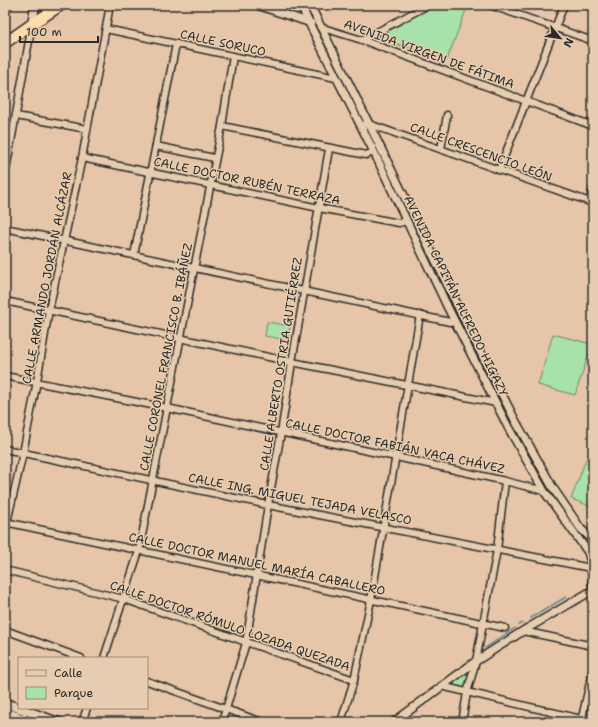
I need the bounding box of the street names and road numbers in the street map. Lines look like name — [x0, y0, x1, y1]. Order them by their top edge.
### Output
street label: AVENIDA VIRGEN DE FÁTIMA — [342, 16, 517, 92]
street label: CALLE SORUCO — [179, 26, 267, 60]
street label: CALLE CRESCENCIO LEÓN — [408, 119, 554, 185]
street label: CALLE DOCTOR RUBÉN TERRAZA — [152, 153, 342, 209]
street label: CALLE ARMANDO JORDÁN ALCÁZAR — [19, 171, 75, 385]
street label: AVENIDA CAPITÁN ALFREDO HIGAZY — [400, 193, 512, 400]
street label: CALLE CORONEL FRANCISCO B. IBÁÑEZ — [136, 242, 196, 472]
street label: CALLE ALBERTO OSTRIA GUTIÉRREZ — [256, 256, 306, 472]
street label: CALLE DOCTOR FABIÁN VACA CHÁVEZ — [284, 415, 506, 477]
street label: CALLE ING. MIGUEL TEJADA VELASCO — [187, 469, 413, 529]
street label: CALLE DOCTOR MANUEL MARÍA CABALLERO — [127, 529, 387, 599]
street label: CALLE DOCTOR RÓMULO LOZADA QUEZADA — [108, 577, 352, 675]

